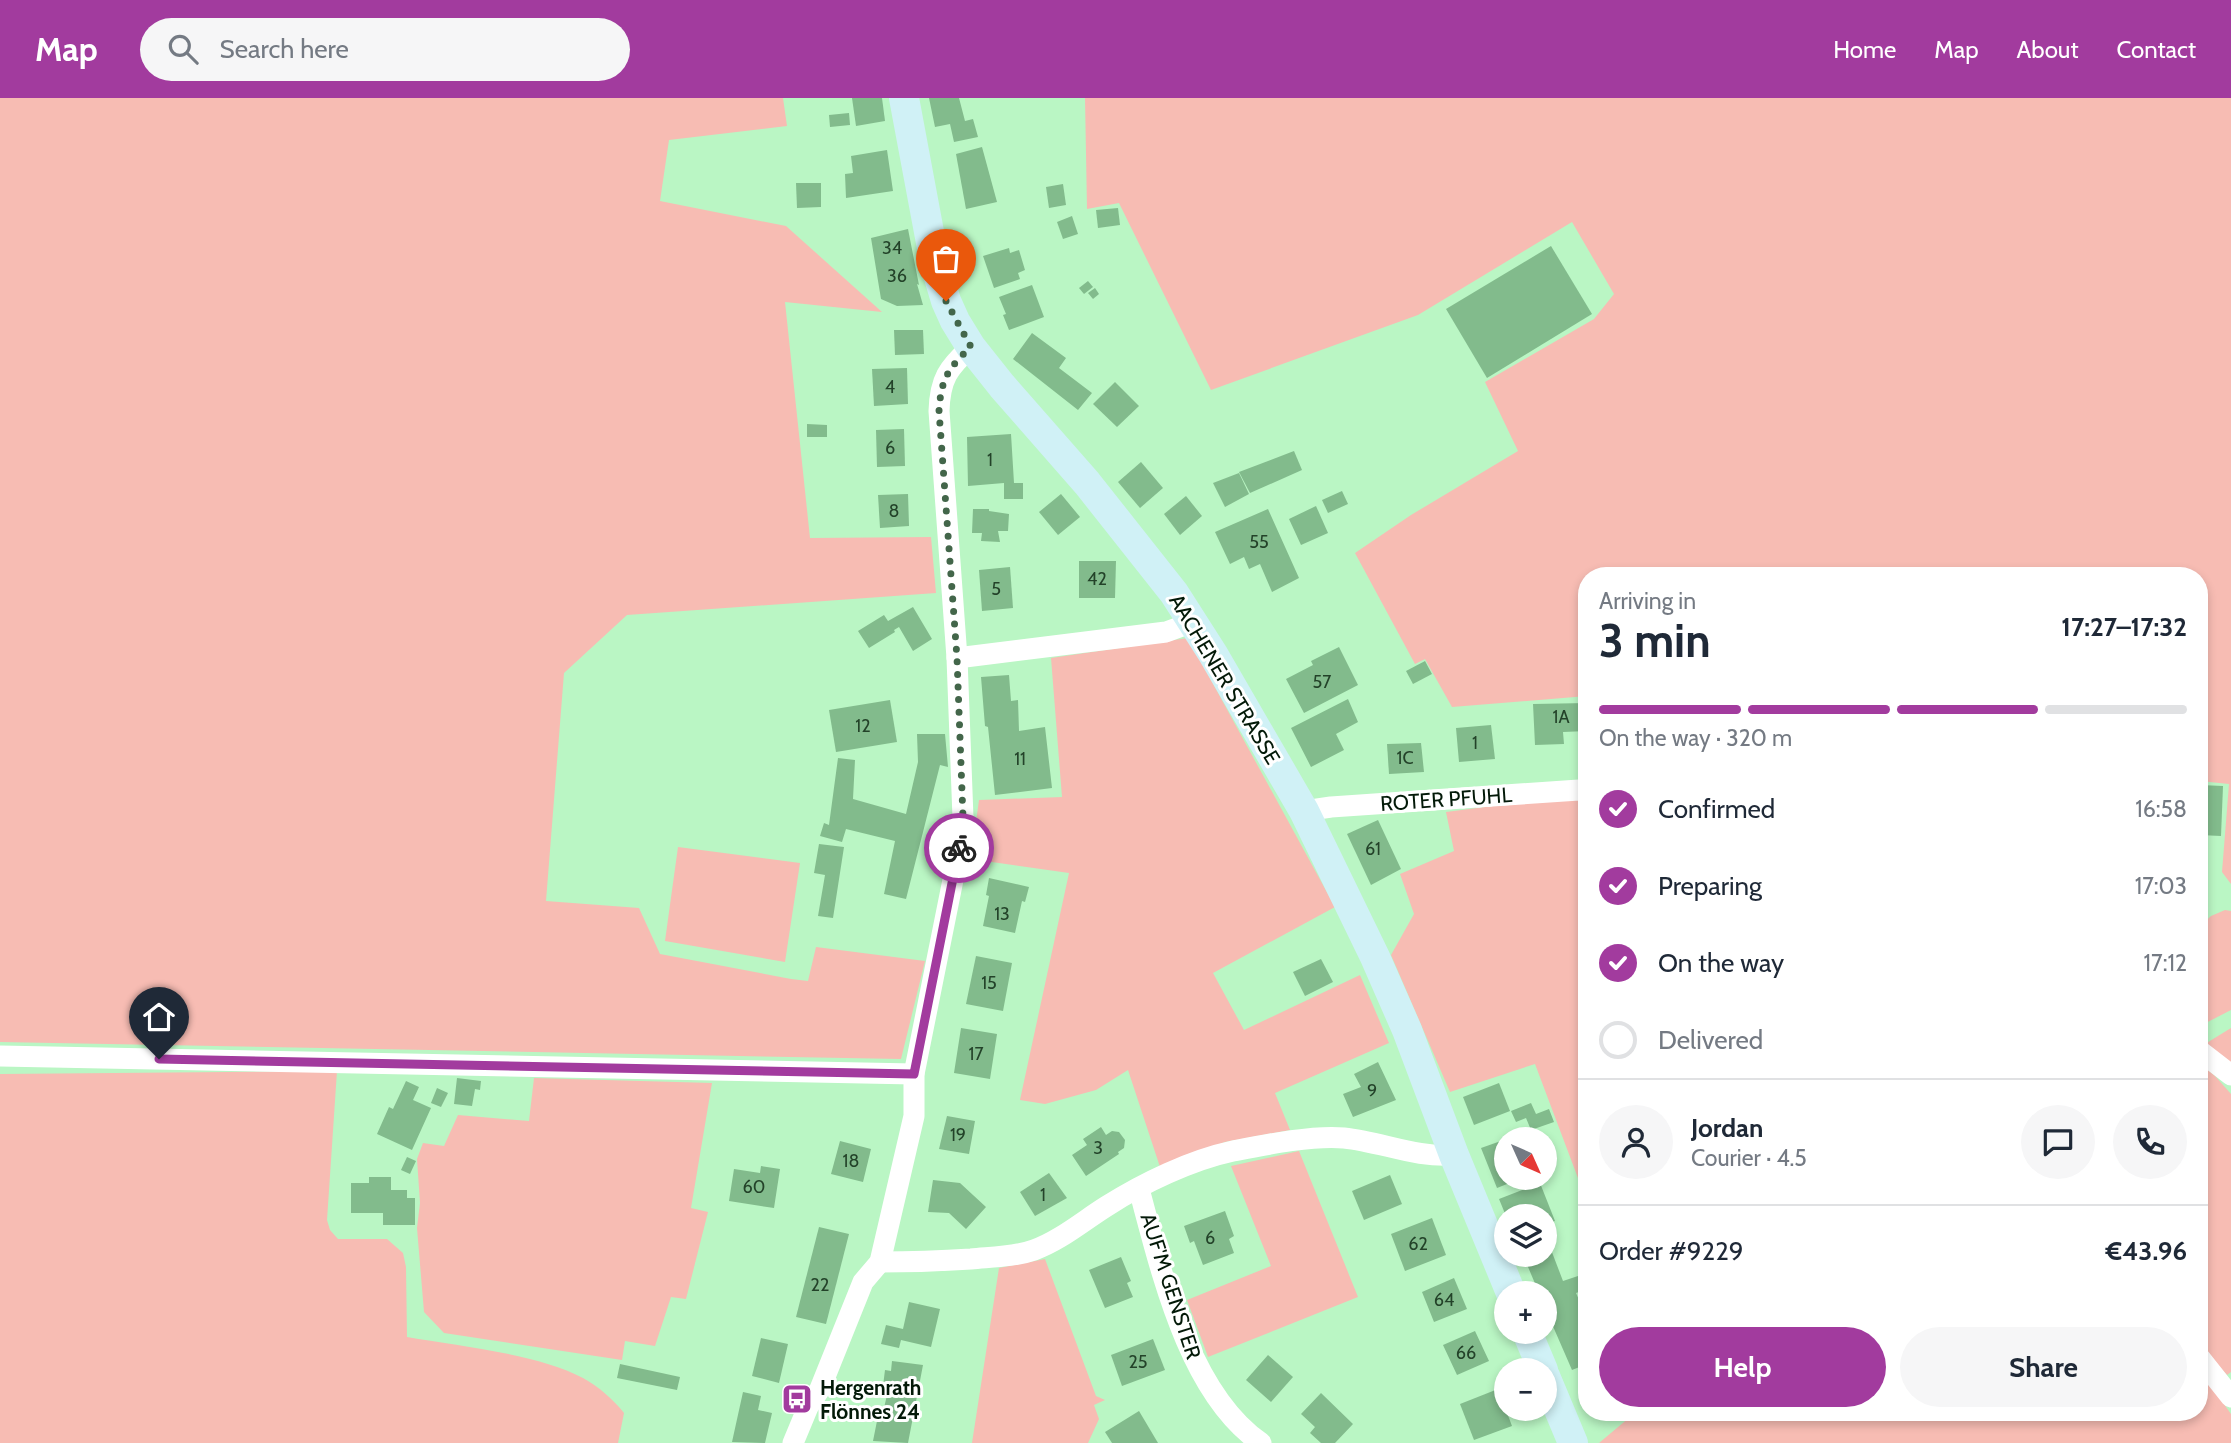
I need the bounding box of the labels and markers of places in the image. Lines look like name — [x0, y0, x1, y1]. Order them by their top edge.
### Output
pin — [916, 229, 976, 301]
pin — [129, 987, 189, 1059]
place label: Hergenrath Flönnes 24 — [820, 1375, 921, 1424]
bus stop icon: Hergenrath Flönnes 24 — [780, 1382, 814, 1416]

